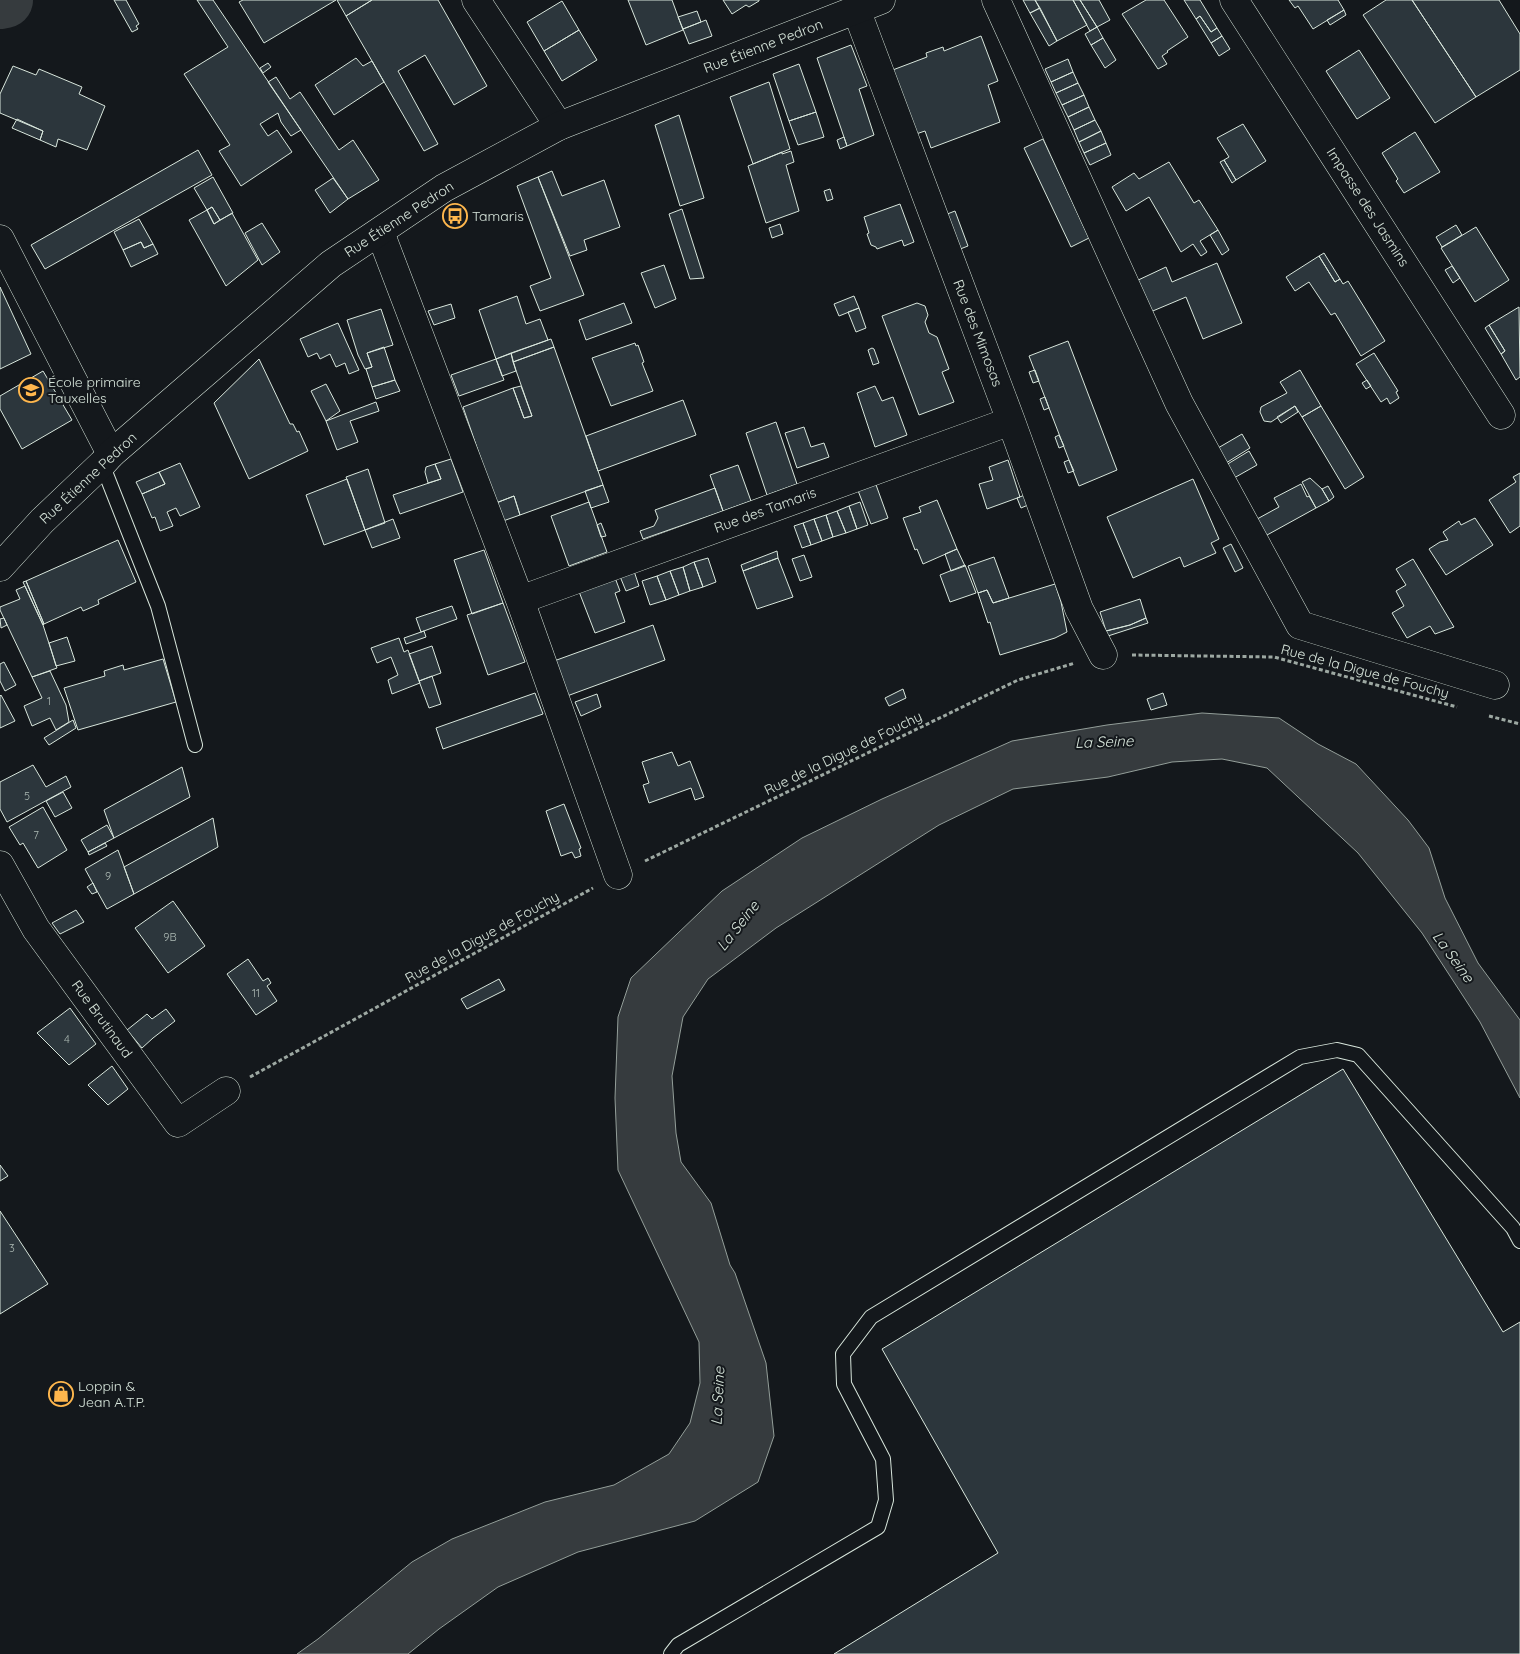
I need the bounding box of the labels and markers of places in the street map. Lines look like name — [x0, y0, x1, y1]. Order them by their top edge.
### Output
bus stop icon: Tamaris — [442, 203, 468, 229]
place label: Tamaris — [472, 207, 524, 225]
place label: École primaire Tauxelles — [48, 373, 141, 407]
school or university icon: École primaire Tauxelles — [18, 377, 44, 403]
place label: Loppin & Jean A.T.P. — [78, 1377, 145, 1411]
shop icon: Loppin & Jean A.T.P. — [48, 1381, 74, 1407]

